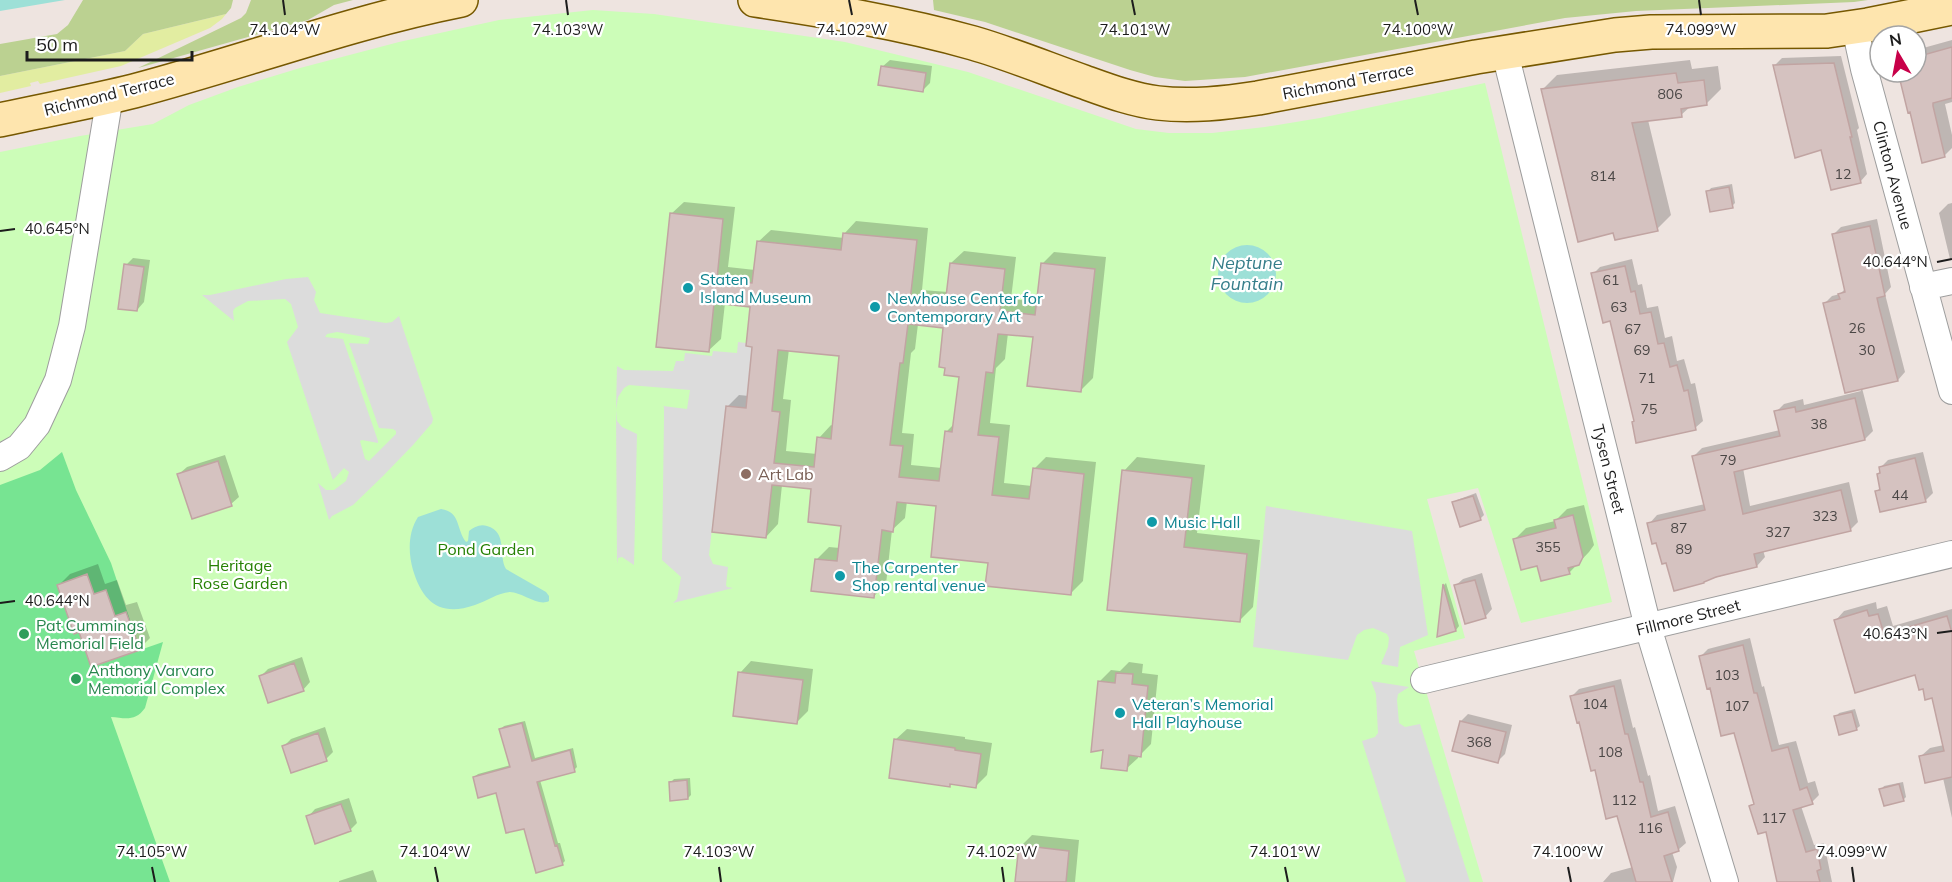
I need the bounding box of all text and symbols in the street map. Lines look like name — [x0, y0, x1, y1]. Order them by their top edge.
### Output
text: 74.104°W — [250, 20, 321, 39]
text: 74.103°W — [533, 20, 604, 39]
text: 74.102°W — [817, 20, 888, 39]
text: 74.101°W — [1100, 20, 1171, 39]
text: 74.100°W — [1383, 20, 1454, 39]
text: 74.099°W — [1666, 20, 1737, 39]
scale bar — [27, 24, 192, 62]
north arrow — [1868, 24, 1928, 84]
text: N — [1888, 28, 1903, 50]
text: 50 m — [36, 33, 78, 56]
street label: Richmond Terrace — [1281, 58, 1415, 104]
street label: Richmond Terrace — [42, 68, 176, 120]
house number: 806 — [1657, 85, 1683, 103]
street label: Clinton Avenue — [1869, 118, 1917, 232]
house number: 12 — [1835, 165, 1851, 183]
house number: 814 — [1590, 167, 1616, 185]
text: 40.645°N — [24, 219, 90, 238]
water label: Neptune Fountain — [1211, 251, 1283, 295]
text: 40.644°N — [1862, 252, 1928, 271]
place label: Staten Island Museum — [700, 269, 812, 307]
house number: 61 — [1603, 271, 1619, 289]
marker: Staten Island Museum — [681, 281, 695, 295]
place label: Newhouse Center for Contemporary Art — [887, 288, 1043, 326]
house number: 63 — [1611, 298, 1627, 316]
marker: Newhouse Center for Contemporary Art — [868, 300, 882, 314]
house number: 26 — [1849, 319, 1865, 337]
house number: 67 — [1625, 320, 1641, 338]
house number: 69 — [1634, 341, 1650, 359]
house number: 30 — [1859, 341, 1875, 359]
house number: 71 — [1639, 369, 1655, 387]
house number: 75 — [1641, 400, 1657, 418]
house number: 38 — [1811, 415, 1827, 433]
street label: Tysen Street — [1588, 422, 1630, 516]
house number: 79 — [1720, 451, 1736, 469]
place label: Art Lab — [758, 464, 814, 484]
marker: Art Lab — [739, 467, 753, 481]
house number: 44 — [1892, 486, 1909, 504]
house number: 323 — [1812, 507, 1838, 525]
place label: Music Hall — [1164, 512, 1240, 532]
marker: Music Hall — [1145, 515, 1159, 529]
house number: 87 — [1671, 519, 1687, 537]
house number: 327 — [1765, 523, 1791, 541]
house number: 355 — [1535, 538, 1561, 556]
park label: Pond Garden — [437, 539, 535, 559]
house number: 89 — [1676, 540, 1692, 558]
park label: Heritage Rose Garden — [192, 555, 288, 593]
place label: The Carpenter Shop rental venue — [852, 557, 986, 595]
marker: The Carpenter Shop rental venue — [833, 569, 847, 583]
text: 40.644°N — [24, 591, 90, 610]
street label: Fillmore Street — [1634, 594, 1742, 640]
place label: Pat Cummings Memorial Field — [36, 615, 144, 653]
text: 40.643°N — [1862, 624, 1928, 643]
marker: Pat Cummings Memorial Field — [17, 627, 31, 641]
place label: Anthony Varvaro Memorial Complex — [88, 660, 225, 698]
house number: 103 — [1714, 666, 1740, 684]
marker: Anthony Varvaro Memorial Complex — [69, 672, 83, 686]
place label: Veteran’s Memorial Hall Playhouse — [1132, 694, 1273, 732]
house number: 104 — [1582, 695, 1608, 713]
house number: 107 — [1724, 697, 1750, 715]
marker: Veteran’s Memorial Hall Playhouse — [1113, 706, 1127, 720]
house number: 368 — [1466, 733, 1492, 751]
house number: 108 — [1597, 743, 1623, 761]
house number: 112 — [1611, 791, 1637, 809]
house number: 117 — [1761, 809, 1787, 827]
house number: 116 — [1637, 819, 1663, 837]
text: 74.105°W — [117, 842, 188, 861]
text: 74.104°W — [400, 842, 471, 861]
text: 74.103°W — [684, 842, 755, 861]
text: 74.102°W — [967, 842, 1038, 861]
text: 74.101°W — [1250, 842, 1321, 861]
text: 74.100°W — [1533, 842, 1604, 861]
text: 74.099°W — [1817, 842, 1888, 861]

